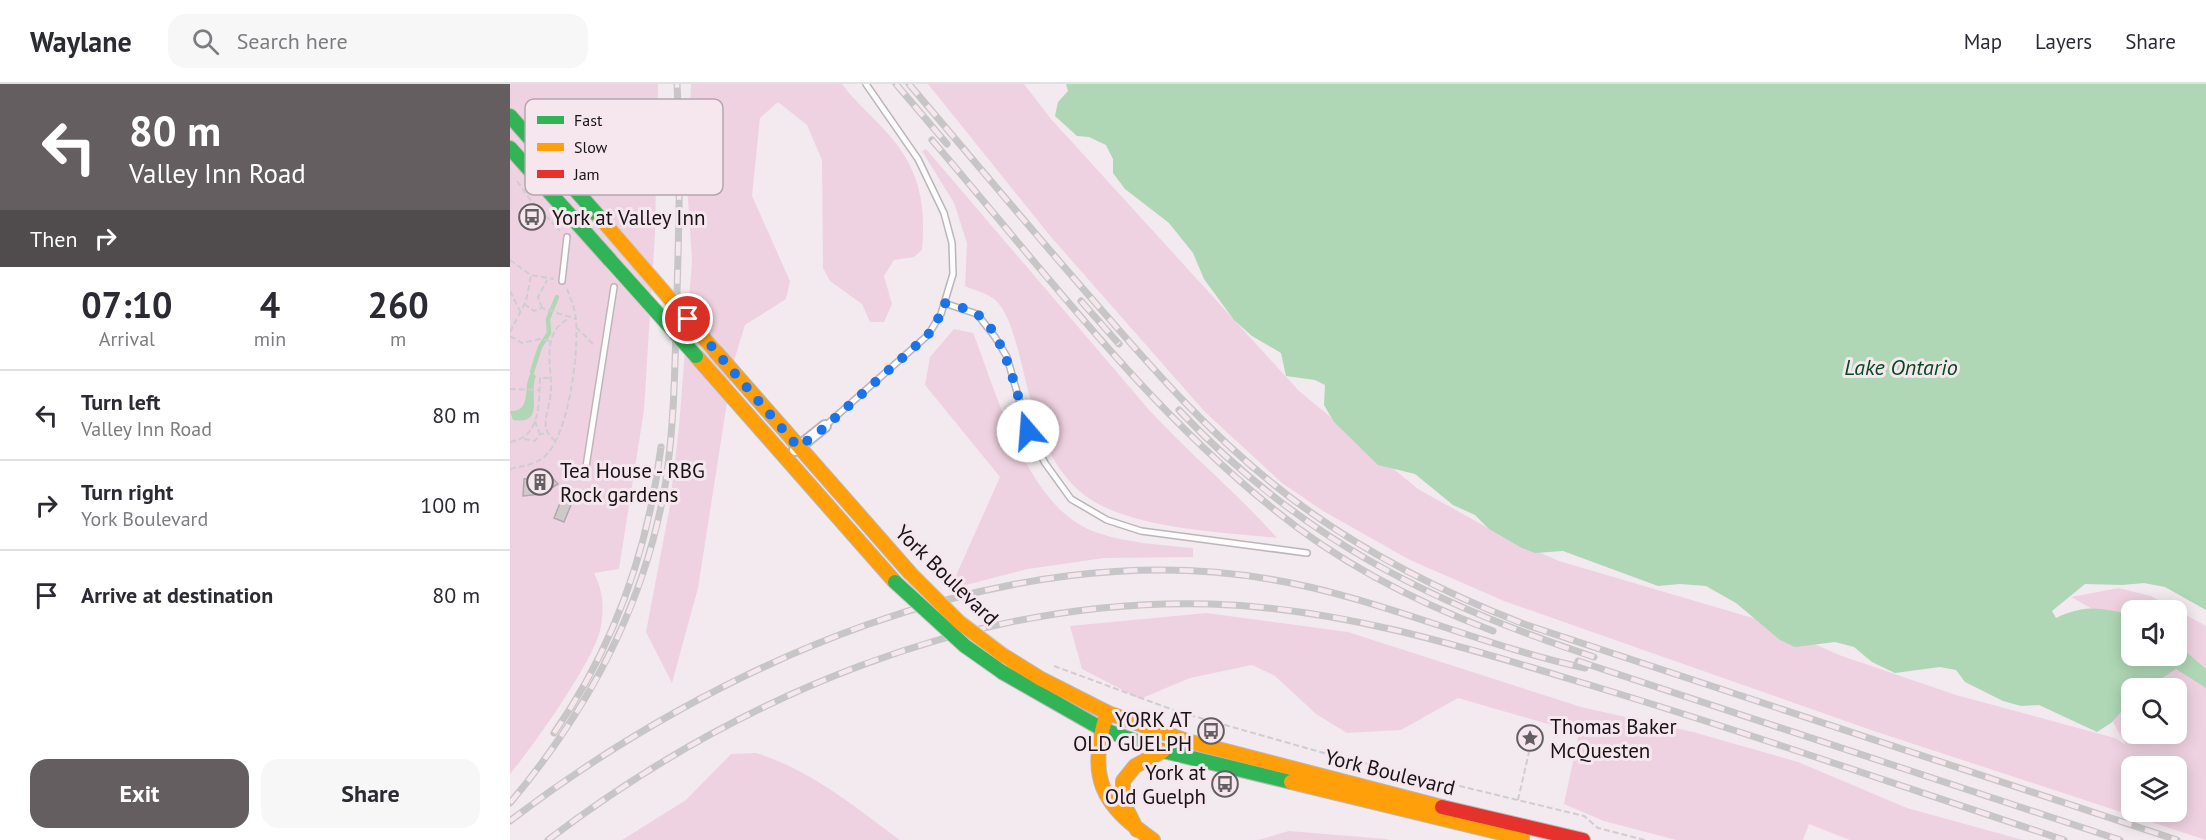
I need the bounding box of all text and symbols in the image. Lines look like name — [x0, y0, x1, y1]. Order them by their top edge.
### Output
search box — [168, 14, 588, 68]
text: Waylane — [30, 23, 132, 60]
icon: search — [189, 25, 222, 58]
text: Search here — [237, 27, 348, 55]
text: Map — [1964, 28, 2002, 55]
text: Layers — [2035, 28, 2092, 55]
text: Share — [2125, 28, 2176, 55]
legend — [525, 99, 723, 195]
text: 80 m — [129, 103, 221, 158]
icon: left — [30, 108, 108, 186]
text: Fast — [574, 110, 603, 130]
text: Slow — [574, 137, 608, 157]
text: Valley Inn Road — [129, 156, 306, 190]
text: Jam — [573, 164, 600, 184]
bus stop icon: York at Valley Inn — [517, 202, 547, 232]
place label: York at Valley Inn — [552, 204, 705, 231]
icon: right — [89, 222, 122, 255]
text: Then — [30, 225, 77, 253]
text: 07:10 — [81, 281, 173, 328]
text: 4 — [260, 281, 280, 328]
text: 260 — [368, 281, 429, 328]
pin — [662, 293, 713, 344]
icon: arrive — [671, 302, 704, 335]
text: Arrival — [99, 326, 155, 352]
text: min — [254, 326, 286, 352]
text: m — [390, 326, 406, 352]
water label: Lake Ontario — [1844, 353, 1958, 381]
text: Turn left — [81, 388, 161, 416]
icon: left — [30, 399, 63, 432]
position arrow — [996, 399, 1060, 463]
text: 80 m — [432, 401, 480, 429]
text: Valley Inn Road — [81, 416, 212, 442]
place label: Tea House - RBG Rock gardens — [560, 457, 705, 508]
building icon: Tea House - RBG Rock gardens — [525, 467, 555, 497]
text: Turn right — [81, 478, 173, 506]
icon: right — [30, 489, 63, 522]
text: 100 m — [420, 491, 480, 519]
text: York Boulevard — [81, 506, 208, 532]
street label: York Boulevard — [890, 519, 1004, 631]
icon: arrive — [30, 579, 63, 612]
text: Arrive at destination — [81, 581, 273, 609]
text: 80 m — [432, 581, 480, 609]
map controls — [2121, 600, 2187, 822]
button: sound — [2121, 600, 2187, 666]
button: search — [2121, 678, 2187, 744]
place label: YORK AT OLD GUELPH — [1073, 706, 1192, 757]
place label: Thomas Baker McQuesten — [1550, 713, 1677, 764]
bus stop icon: YORK AT OLD GUELPH — [1196, 716, 1226, 746]
place icon: Thomas Baker McQuesten — [1515, 723, 1545, 753]
street label: York Boulevard — [1322, 743, 1458, 801]
button: layers — [2121, 756, 2187, 822]
button: Exit — [30, 759, 249, 828]
button: Share — [261, 759, 480, 828]
place label: York at Old Guelph — [1105, 759, 1206, 810]
bus stop icon: York at Old Guelph — [1210, 769, 1240, 799]

